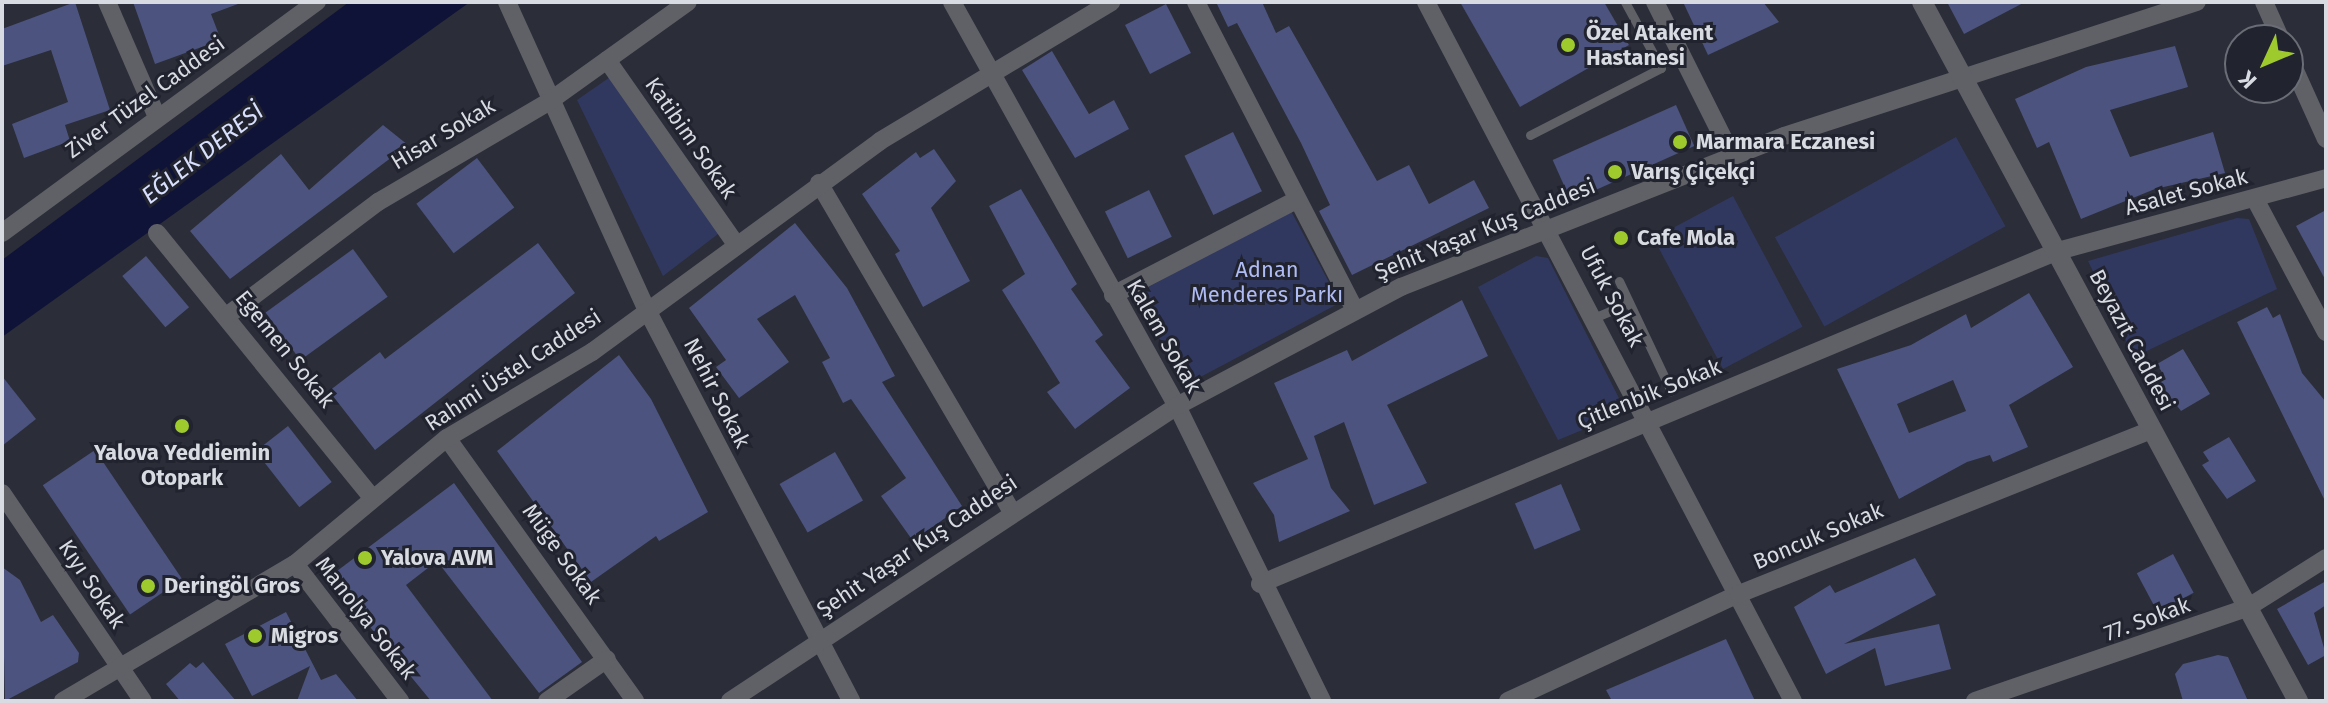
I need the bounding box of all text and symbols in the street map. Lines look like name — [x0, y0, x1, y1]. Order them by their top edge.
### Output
place label: Özel Atakent Hastanesi — [1586, 19, 1713, 70]
north arrow — [2224, 24, 2304, 104]
street label: Ziver Tüzel Caddesi — [60, 30, 230, 164]
marker: Özel Atakent Hastanesi — [1557, 34, 1579, 56]
text: K — [2233, 65, 2262, 94]
street label: Katibim Sokak — [639, 72, 743, 204]
street label: Hisar Sokak — [386, 93, 500, 175]
water label: EĞLEK DERESİ — [136, 97, 270, 211]
place label: Marmara Eczanesi — [1696, 129, 1875, 155]
marker: Marmara Eczanesi — [1671, 133, 1689, 151]
place label: Varış Çiçekçi — [1631, 159, 1755, 185]
marker: Varış Çiçekçi — [1606, 163, 1624, 181]
street label: Asalet Sokak — [2122, 163, 2250, 221]
street label: Şehit Yaşar Kuş Caddesi — [1371, 173, 1599, 285]
place label: Cafe Mola — [1637, 225, 1735, 251]
marker: Cafe Mola — [1612, 229, 1630, 247]
street label: Ufuk Sokak — [1574, 241, 1650, 351]
park label: Adnan Menderes Parkı — [1191, 256, 1343, 308]
street label: Beyazıt Caddesi — [2084, 265, 2180, 415]
street label: Kalem Sokak — [1121, 275, 1207, 397]
street label: Egemen Sokak — [230, 285, 340, 413]
street label: Rahmi Üstel Caddesi — [420, 303, 606, 437]
street label: Nehir Sokak — [678, 334, 756, 452]
street label: Çitlenbik Sokak — [1573, 353, 1725, 435]
marker: Yalova Yeddiemin Otopark — [173, 417, 191, 435]
place label: Yalova Yeddiemin Otopark — [94, 439, 270, 490]
street label: Şehit Yaşar Kuş Caddesi — [812, 469, 1022, 623]
street label: Boncuk Sokak — [1749, 497, 1887, 575]
street label: Müge Sokak — [517, 499, 607, 609]
street label: Kıyı Sokak — [53, 535, 131, 633]
place label: Yalova AVM — [381, 545, 493, 571]
marker: Yalova AVM — [356, 549, 374, 567]
street label: Manolya Sokak — [310, 551, 422, 685]
place label: Deringöl Gros — [164, 573, 300, 599]
marker: Deringöl Gros — [139, 577, 157, 595]
street label: 77. Sokak — [2100, 591, 2194, 647]
place label: Migros — [271, 623, 338, 649]
marker: Migros — [246, 627, 264, 645]

